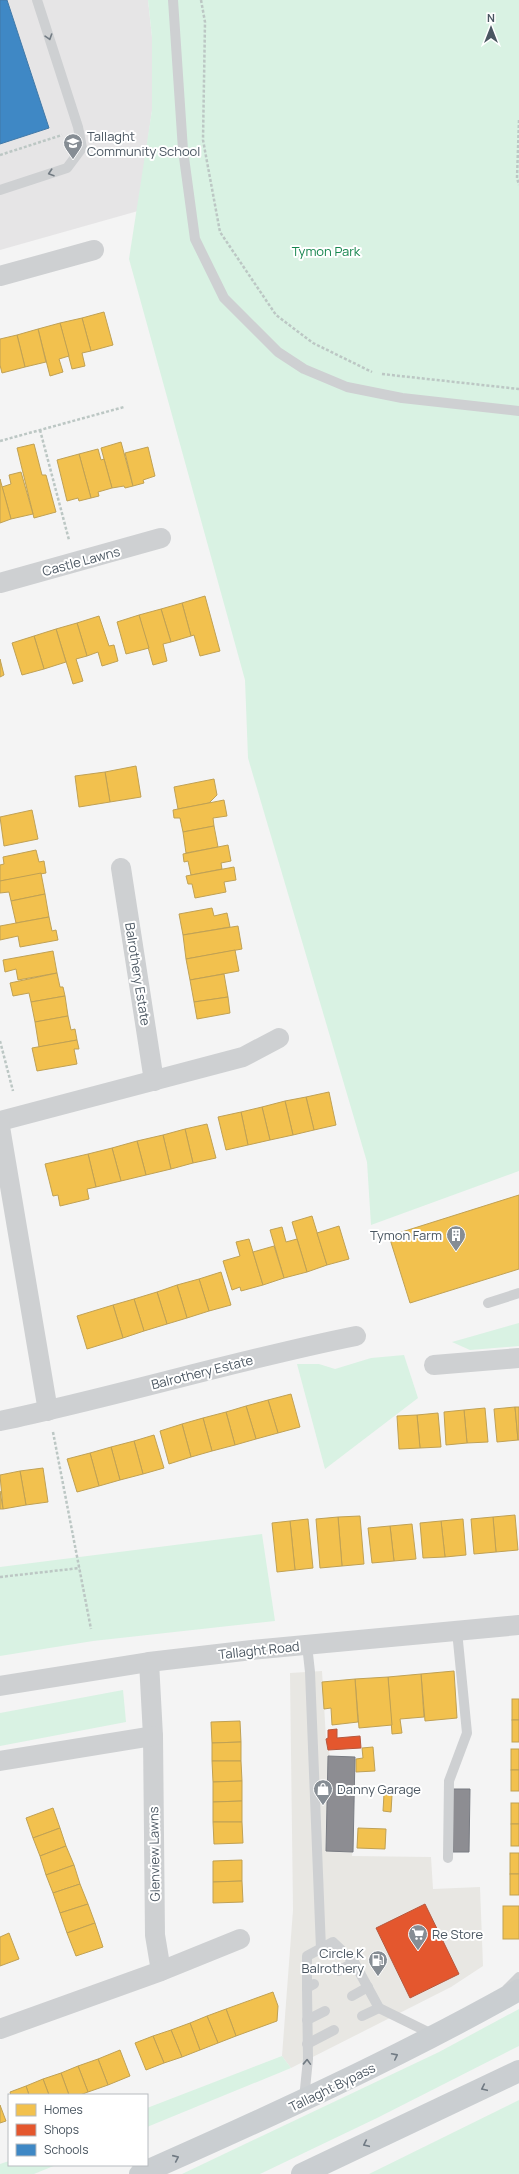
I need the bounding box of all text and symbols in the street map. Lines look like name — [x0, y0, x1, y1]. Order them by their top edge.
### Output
north arrow — [471, 8, 511, 48]
text: N — [487, 10, 495, 25]
one-way arrow — [44, 33, 53, 40]
place label: Tallaght Community School — [87, 127, 200, 160]
school or university icon: Tallaght Community School — [62, 132, 84, 160]
one-way arrow — [47, 168, 54, 177]
park label: Tymon Park — [292, 242, 361, 260]
street label: Castle Lawns — [40, 542, 122, 580]
street label: Balrothery Estate — [121, 921, 155, 1027]
building icon: Tymon Farm — [445, 1224, 467, 1252]
place label: Tymon Farm — [370, 1226, 442, 1244]
street label: Balrothery Estate — [149, 1351, 255, 1393]
street label: Tallaght Road — [218, 1637, 300, 1663]
shop icon: Danny Garage — [312, 1778, 334, 1806]
place label: Danny Garage — [337, 1780, 421, 1798]
street label: Glenview Lawns — [144, 1806, 164, 1902]
supermarket icon: Re Store — [407, 1923, 429, 1951]
place label: Re Store — [432, 1925, 484, 1943]
place label: Circle K Balrothery — [302, 1944, 364, 1977]
fuel station icon: Circle K Balrothery — [367, 1949, 389, 1977]
one-way arrow — [391, 2053, 398, 2061]
street label: Tallaght Bypass — [286, 2058, 378, 2116]
one-way arrow — [303, 2059, 311, 2065]
one-way arrow — [480, 2083, 488, 2091]
legend — [8, 2094, 148, 2166]
text: Homes — [44, 2101, 83, 2118]
text: Shops — [44, 2121, 79, 2138]
one-way arrow — [363, 2139, 371, 2147]
text: Schools — [44, 2141, 88, 2158]
one-way arrow — [171, 2155, 179, 2163]

